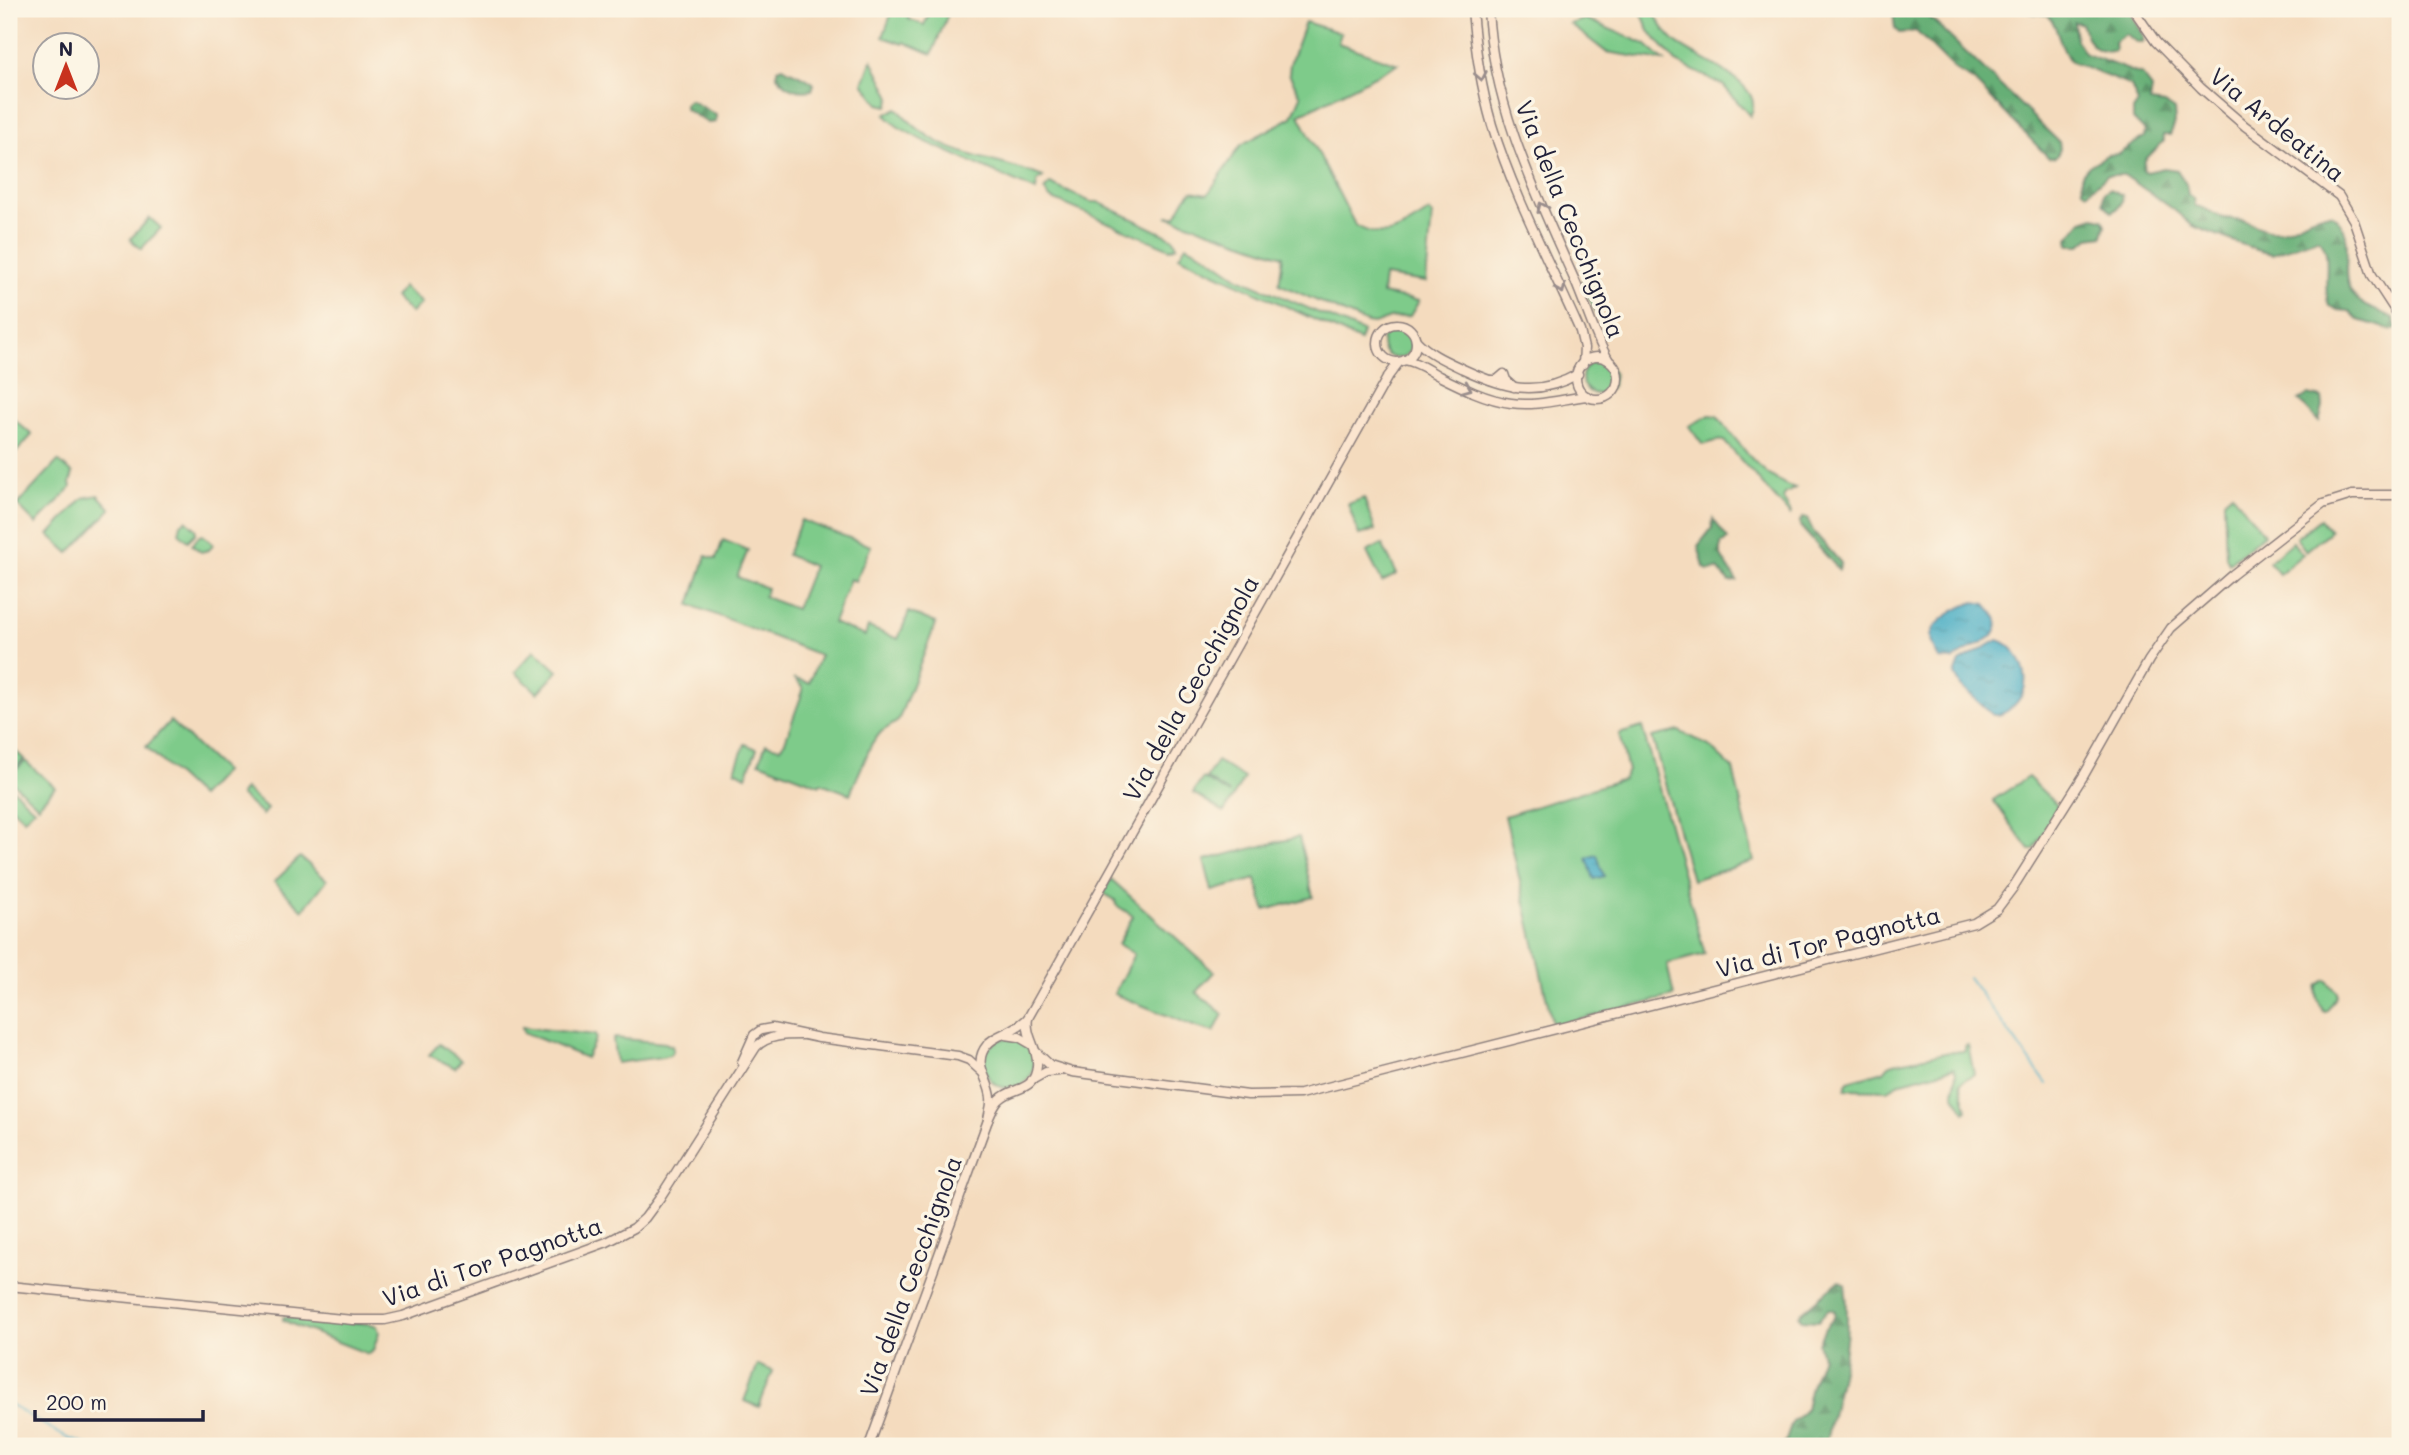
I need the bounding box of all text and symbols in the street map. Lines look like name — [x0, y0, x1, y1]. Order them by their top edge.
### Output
north arrow — [32, 32, 102, 102]
text: N — [59, 36, 73, 61]
street label: Via Ardeatina — [2204, 60, 2352, 188]
one-way arrow — [1472, 70, 1487, 82]
street label: Via della Cecchignola — [1509, 96, 1633, 342]
one-way arrow — [1536, 202, 1550, 214]
one-way arrow — [1553, 281, 1567, 294]
one-way arrow — [1459, 380, 1472, 394]
street label: Via della Cecchignola — [1115, 570, 1265, 806]
street label: Via di Tor Pagnotta — [1713, 898, 1943, 984]
street label: Via della Cecchignola — [852, 1152, 968, 1400]
street label: Via di Tor Pagnotta — [378, 1209, 606, 1313]
scale bar — [35, 1378, 203, 1422]
text: 200 m — [46, 1388, 107, 1415]

